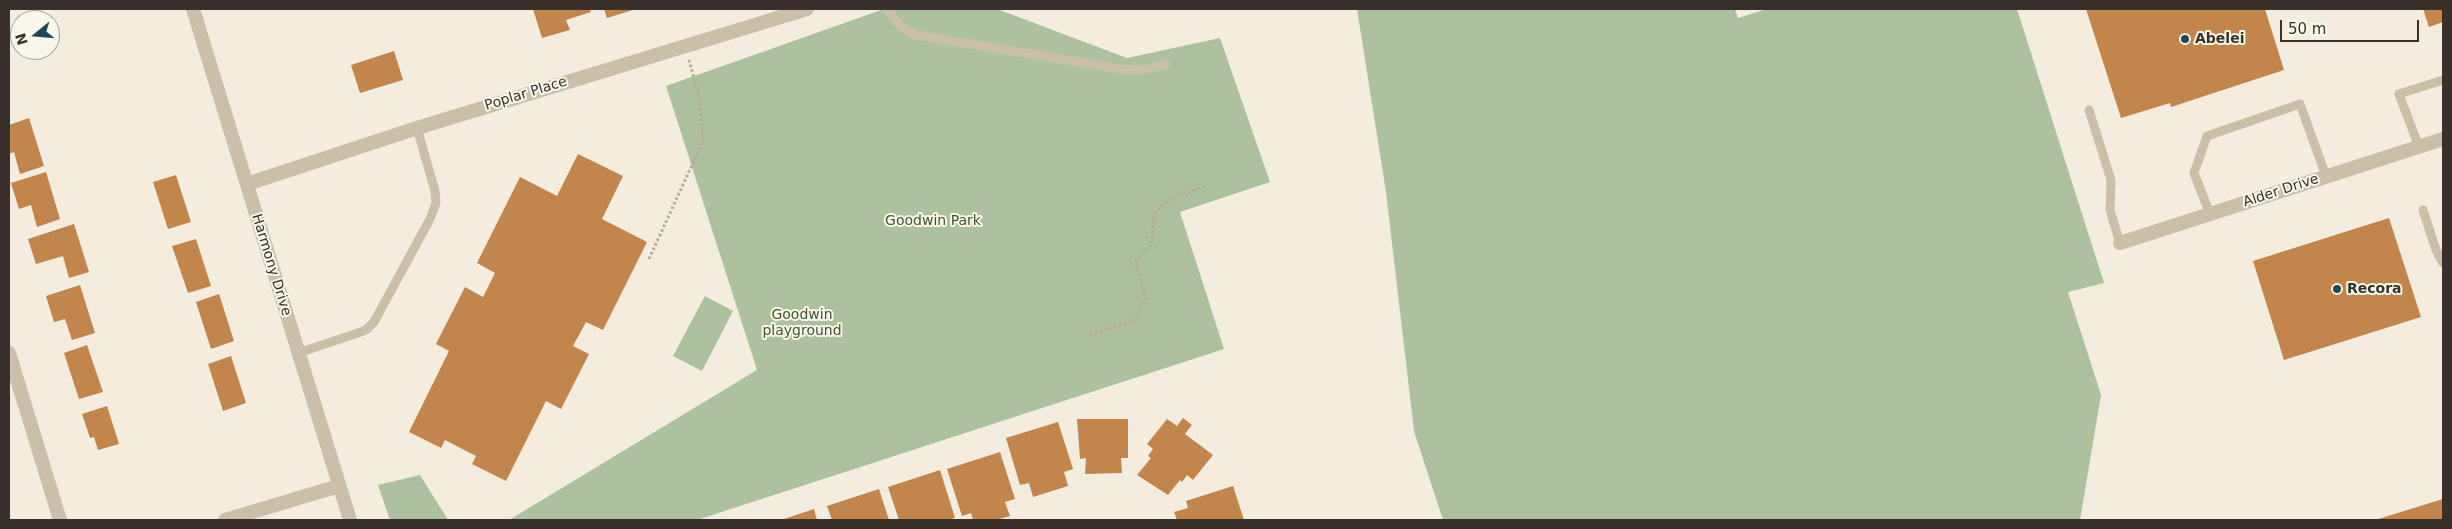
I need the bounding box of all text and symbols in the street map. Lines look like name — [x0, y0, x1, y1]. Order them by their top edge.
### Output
north arrow — [10, 10, 60, 60]
scale bar — [2282, 10, 2421, 42]
text: 50 m — [2288, 20, 2326, 38]
text: N — [12, 31, 31, 47]
place label: Abelei — [2195, 31, 2244, 47]
marker: Abelei — [2179, 33, 2191, 45]
street label: Poplar Place — [483, 73, 569, 115]
street label: Alder Drive — [2241, 171, 2321, 211]
street label: Harmony Drive — [248, 212, 294, 318]
park label: Goodwin Park — [885, 213, 981, 229]
place label: Recora — [2347, 281, 2402, 297]
marker: Recora — [2331, 283, 2343, 295]
park label: Goodwin playground — [762, 307, 842, 340]

